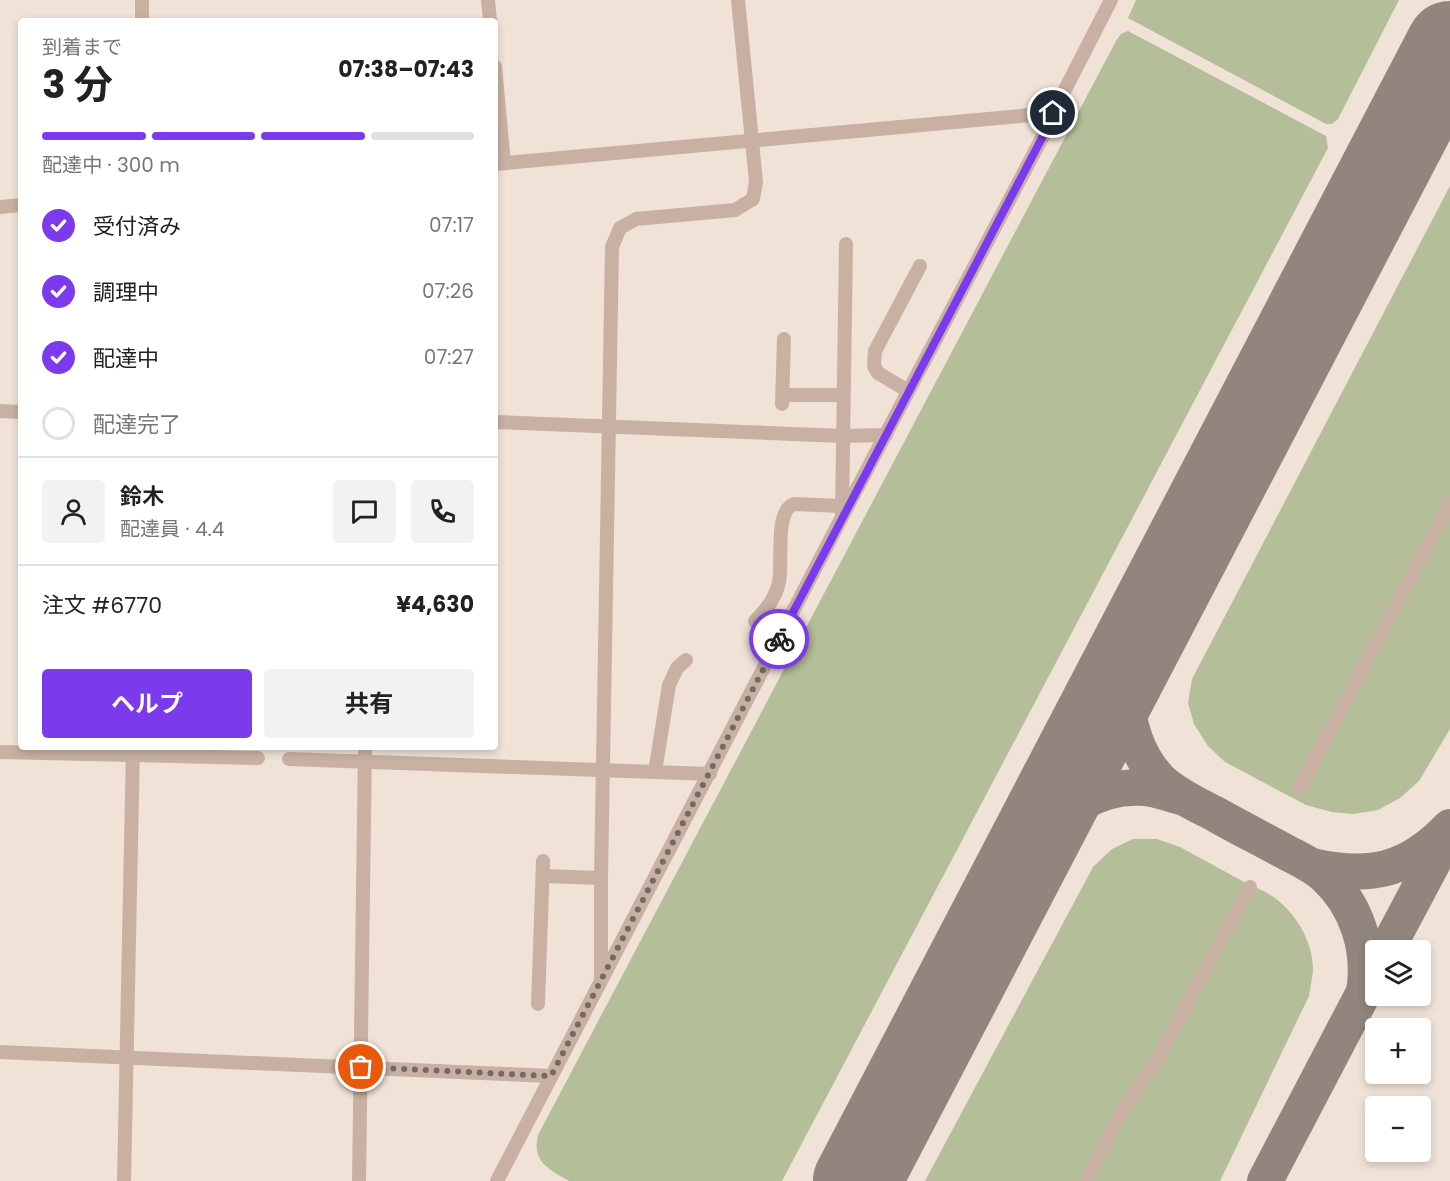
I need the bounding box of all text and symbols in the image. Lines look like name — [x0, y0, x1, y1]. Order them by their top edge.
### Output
text: 到着まで — [42, 33, 122, 61]
text: 07:38–07:43 — [338, 54, 474, 85]
text: 3 分 — [42, 57, 113, 112]
pin — [1027, 87, 1078, 138]
icon: home — [1036, 96, 1069, 129]
text: 配達中 · 300 m — [42, 151, 180, 179]
icon: check — [42, 209, 75, 242]
text: 受付済み — [93, 211, 181, 242]
text: 07:17 — [429, 211, 474, 239]
icon: check — [42, 275, 75, 308]
text: 調理中 — [93, 277, 159, 308]
text: 07:26 — [422, 277, 474, 305]
icon: check — [42, 341, 75, 374]
text: 配達中 — [93, 343, 159, 374]
text: 07:27 — [424, 343, 474, 371]
text: 配達完了 — [93, 409, 181, 440]
button: person — [42, 480, 105, 543]
button: chat — [333, 480, 396, 543]
button: phone — [411, 480, 474, 543]
text: 鈴木 — [120, 481, 164, 512]
text: 配達員 · 4.4 — [120, 515, 224, 543]
text: ¥4,630 — [396, 589, 474, 620]
text: 注文 #6770 — [42, 590, 162, 621]
courier — [749, 609, 809, 669]
icon: bike — [763, 623, 796, 656]
button: ヘルプ — [42, 669, 252, 738]
button: 共有 — [264, 669, 474, 738]
map controls — [1365, 940, 1431, 1162]
button: layers — [1365, 940, 1431, 1006]
button: + — [1365, 1018, 1431, 1084]
pin — [335, 1041, 386, 1092]
icon: bag — [344, 1050, 377, 1083]
button: − — [1365, 1096, 1431, 1162]

